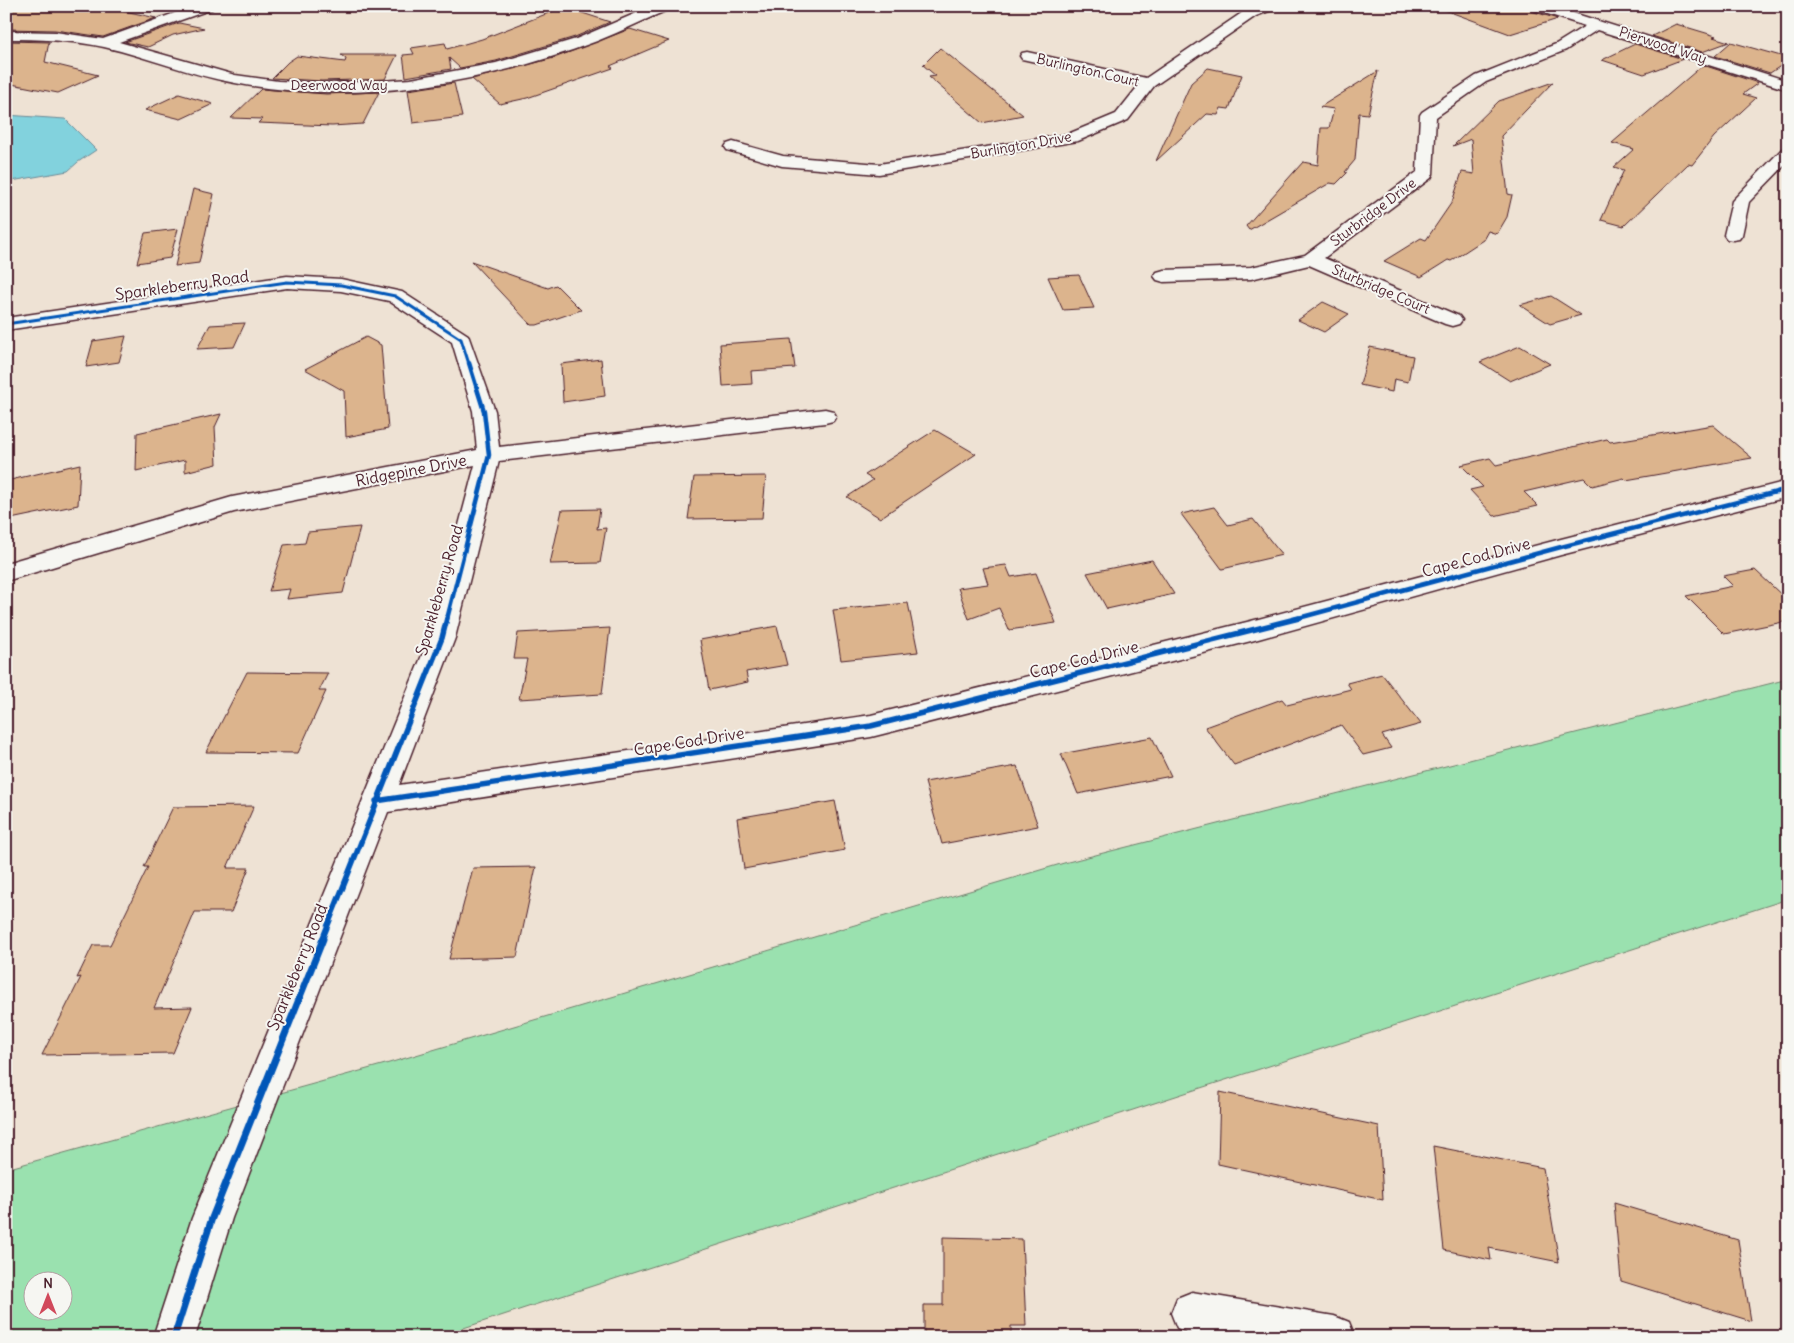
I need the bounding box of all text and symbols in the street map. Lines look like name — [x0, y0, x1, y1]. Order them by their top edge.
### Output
street label: Pierwood Way — [1617, 22, 1709, 68]
street label: Burlington Court — [1035, 49, 1141, 91]
street label: Deerwood Way — [290, 76, 388, 94]
street label: Burlington Drive — [969, 127, 1073, 163]
street label: Sturbridge Drive — [1327, 174, 1419, 250]
street label: Sturbridge Court — [1329, 260, 1433, 318]
street label: Sparkleberry Road — [114, 266, 250, 304]
street label: Ridgepine Drive — [354, 449, 468, 491]
street label: Sparkleberry Road — [411, 522, 467, 658]
street label: Cape Cod Drive — [1420, 533, 1532, 581]
street label: Cape Cod Drive — [1027, 636, 1141, 682]
street label: Cape Cod Drive — [632, 722, 746, 760]
street label: Sparkleberry Road — [262, 901, 332, 1033]
north arrow — [22, 1270, 72, 1320]
text: N — [43, 1274, 53, 1292]

